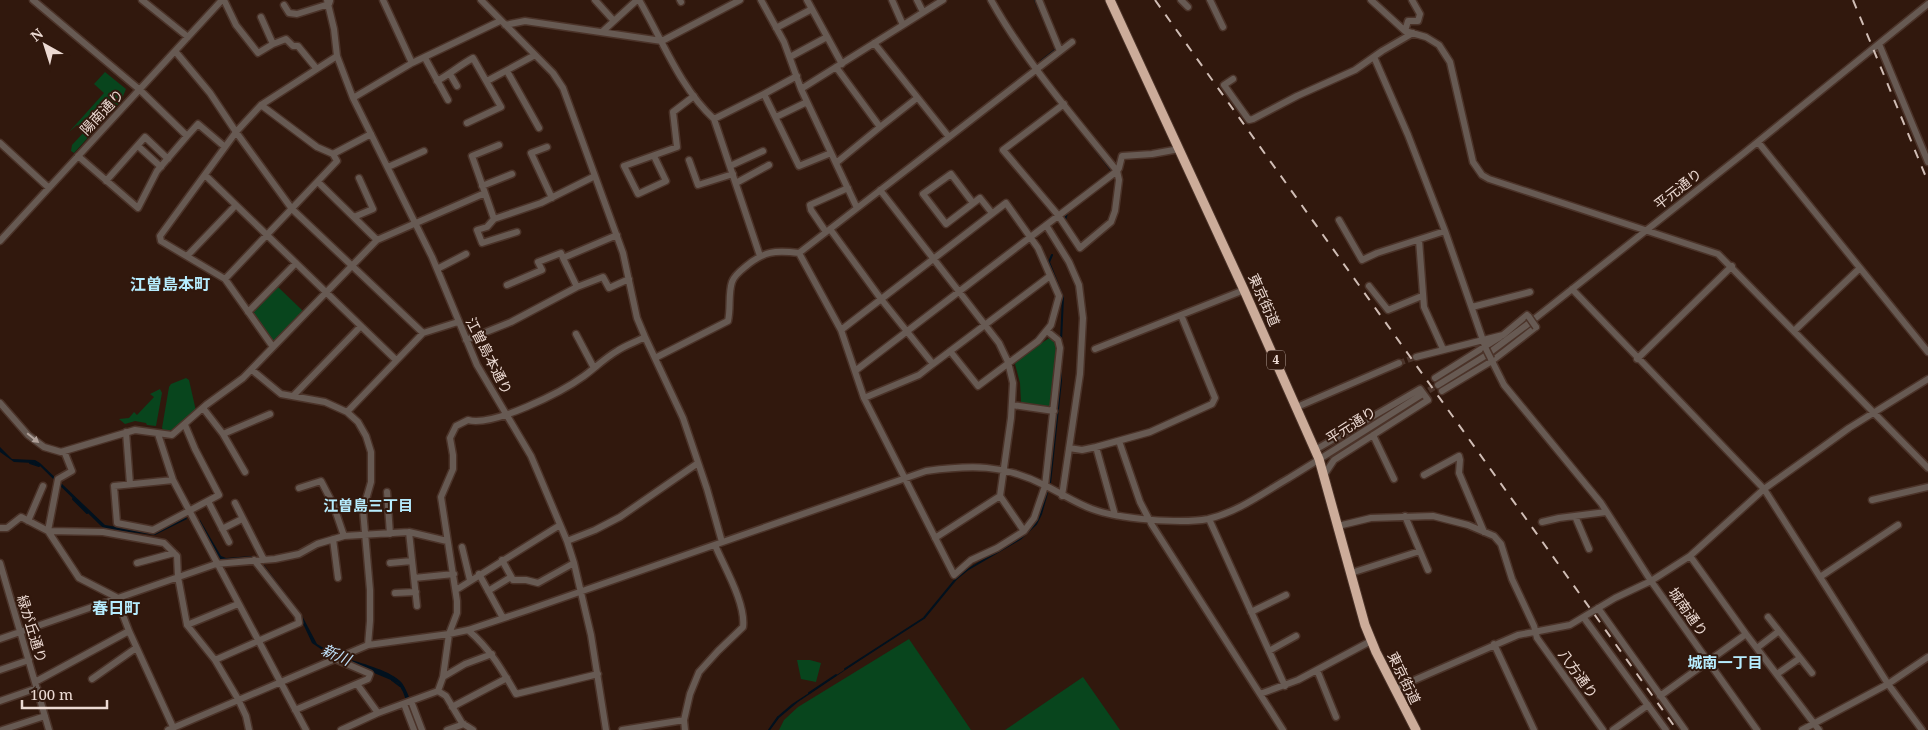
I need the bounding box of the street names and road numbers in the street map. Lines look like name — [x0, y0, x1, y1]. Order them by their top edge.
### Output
street label: 陽南通り — [76, 85, 128, 139]
street label: 平元通り — [1650, 164, 1706, 213]
street label: 東京街道 — [1244, 270, 1285, 329]
street label: 江曽島本通り — [462, 314, 517, 398]
road number: 4 — [1267, 350, 1285, 370]
street label: 平元通り — [1322, 402, 1380, 447]
street label: 城南通り — [1665, 583, 1712, 640]
street label: 緑が丘通り — [13, 593, 52, 665]
street label: 八方通り — [1555, 645, 1602, 702]
street label: 東京街道 — [1384, 648, 1425, 707]

